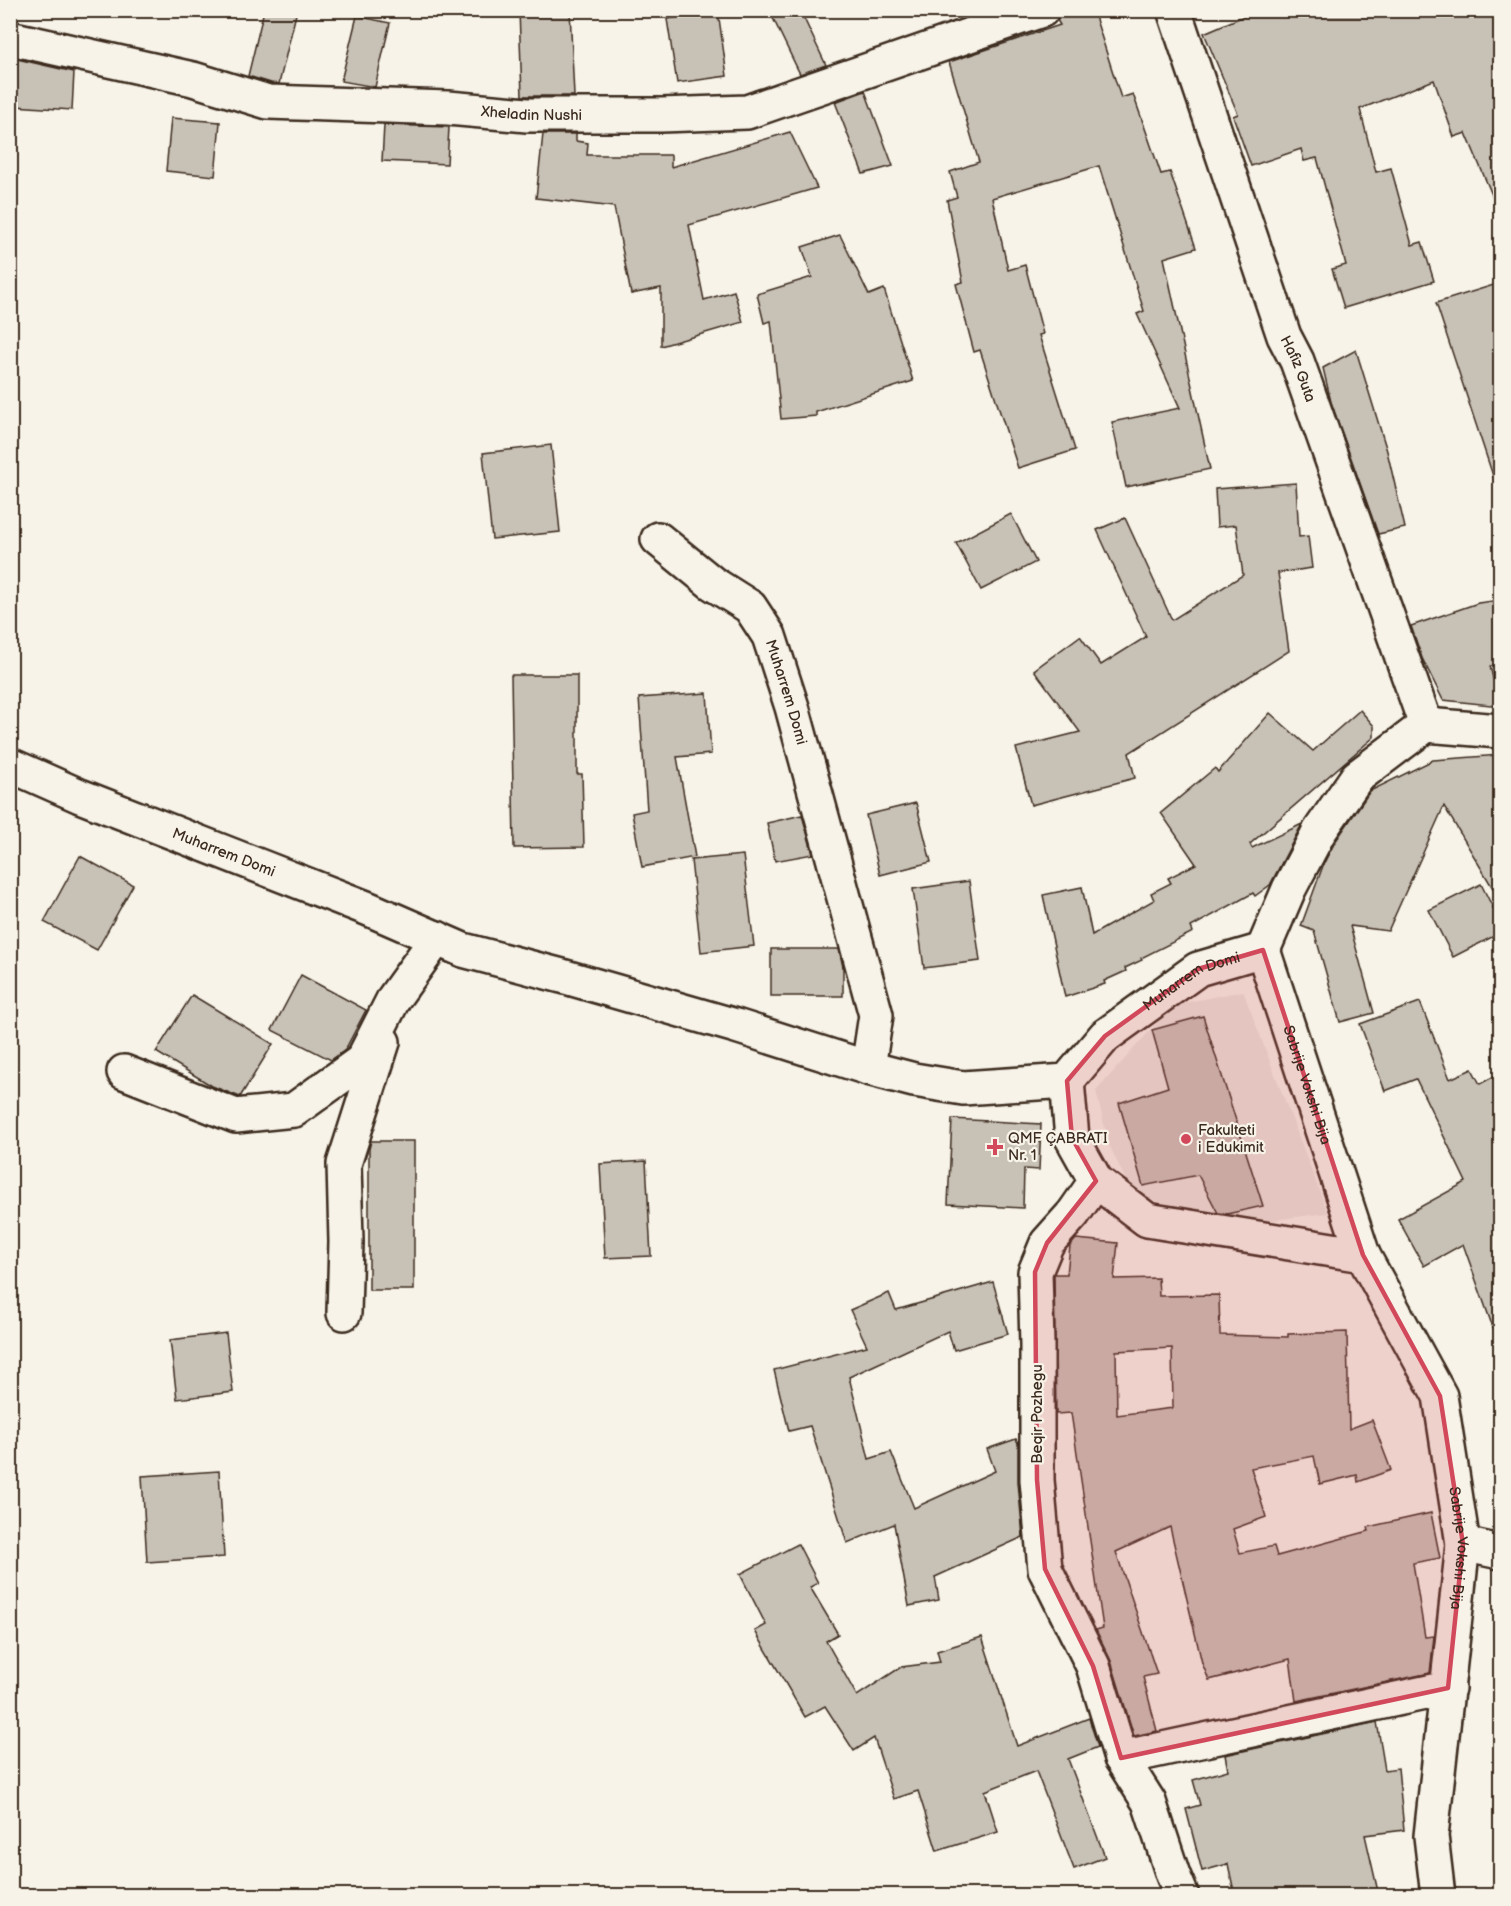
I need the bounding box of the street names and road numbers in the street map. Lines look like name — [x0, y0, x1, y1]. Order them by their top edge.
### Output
street label: Xheladin Nushi — [479, 101, 582, 125]
street label: Hafiz Guta — [1276, 332, 1320, 405]
street label: Muharrem Domi — [761, 637, 811, 747]
street label: Muharrem Domi — [170, 824, 278, 881]
street label: Muharrem Domi — [1139, 948, 1242, 1015]
street label: Sabrije Vokshi Bija — [1279, 1023, 1336, 1147]
street label: Beqir Pozhegu — [1028, 1364, 1047, 1464]
street label: Sabrije Vokshi Bija — [1445, 1485, 1473, 1611]

